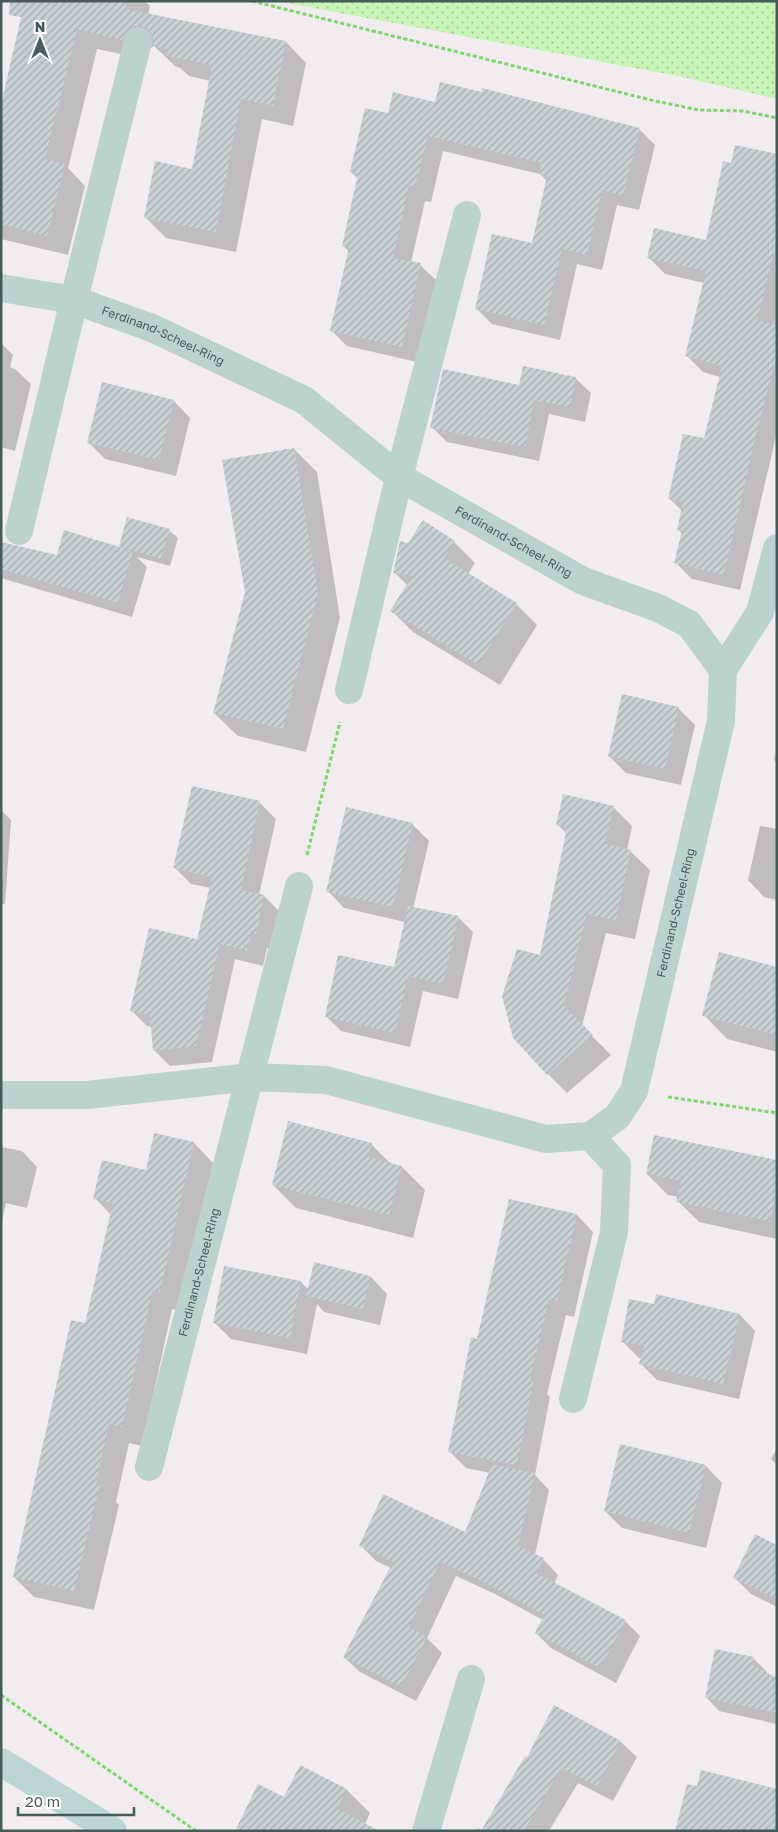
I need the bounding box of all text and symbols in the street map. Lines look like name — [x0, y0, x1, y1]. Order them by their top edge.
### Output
north arrow — [15, 15, 65, 65]
text: N — [35, 18, 45, 35]
street label: Ferdinand-Scheel-Ring — [100, 303, 227, 368]
street label: Ferdinand-Scheel-Ring — [453, 502, 575, 580]
street label: Ferdinand-Scheel-Ring — [653, 847, 698, 979]
street label: Ferdinand-Scheel-Ring — [175, 1206, 223, 1338]
scale bar — [18, 1784, 134, 1816]
text: 20 m — [25, 1792, 60, 1810]

